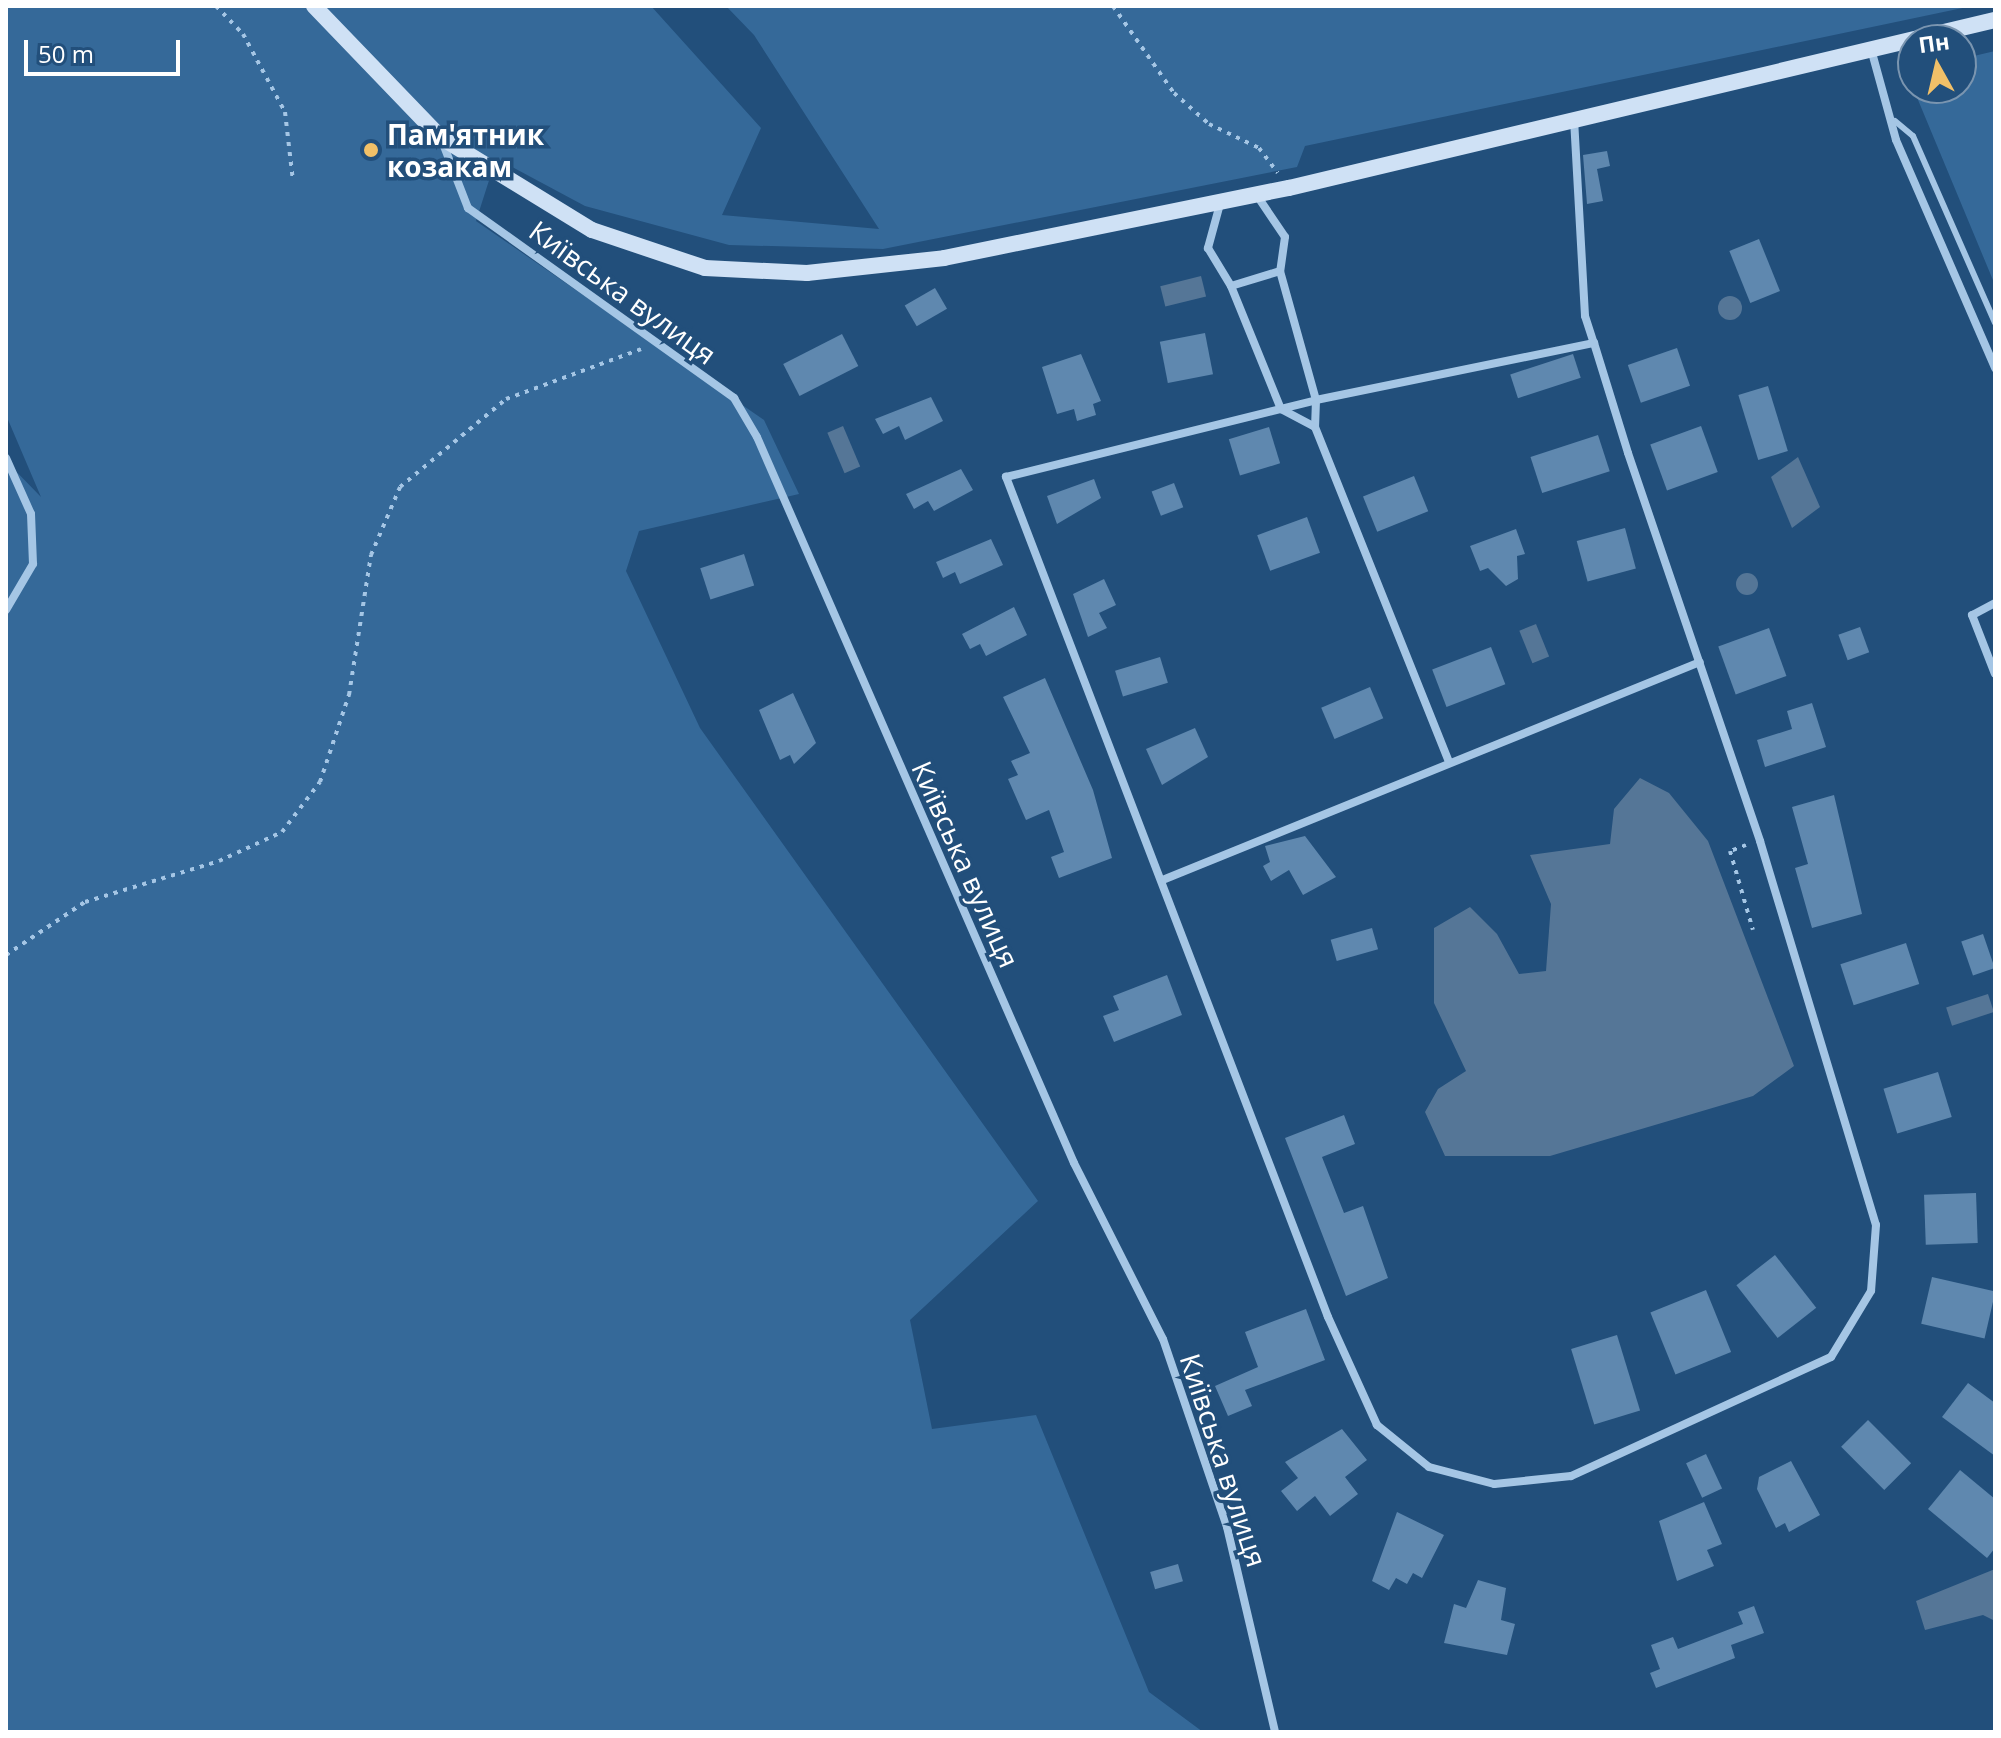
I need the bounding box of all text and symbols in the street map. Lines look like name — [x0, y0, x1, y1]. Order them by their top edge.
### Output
scale bar — [28, 24, 184, 74]
north arrow — [1897, 24, 1977, 104]
text: Пн — [1917, 25, 1951, 59]
text: 50 m — [38, 37, 94, 70]
place label: Пам'ятник козакам — [387, 117, 544, 183]
marker: Пам'ятник козакам — [362, 141, 380, 159]
street label: Київська вулиця — [523, 213, 723, 371]
street label: Київська вулиця — [905, 756, 1027, 972]
street label: Київська вулиця — [1174, 1349, 1274, 1571]

